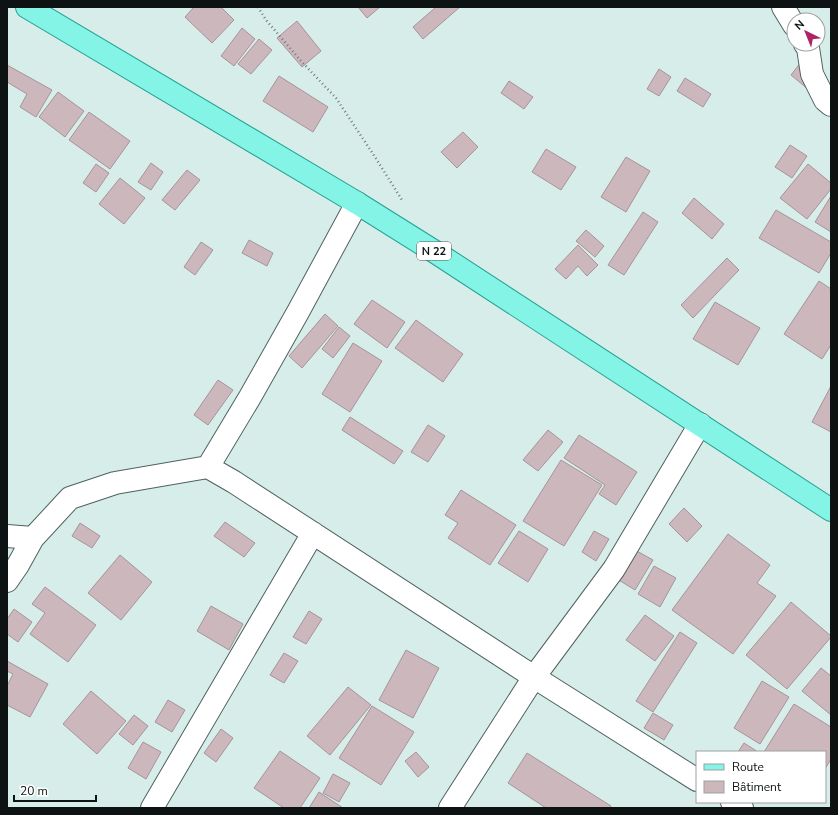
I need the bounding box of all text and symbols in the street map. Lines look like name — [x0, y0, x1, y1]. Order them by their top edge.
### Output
north arrow — [786, 12, 826, 52]
text: N — [791, 17, 808, 33]
road number: N 22 — [417, 242, 451, 260]
legend — [696, 751, 826, 803]
text: Route — [732, 759, 764, 775]
scale bar — [14, 777, 96, 803]
text: Bâtiment — [732, 779, 782, 795]
text: 20 m — [20, 783, 48, 799]

